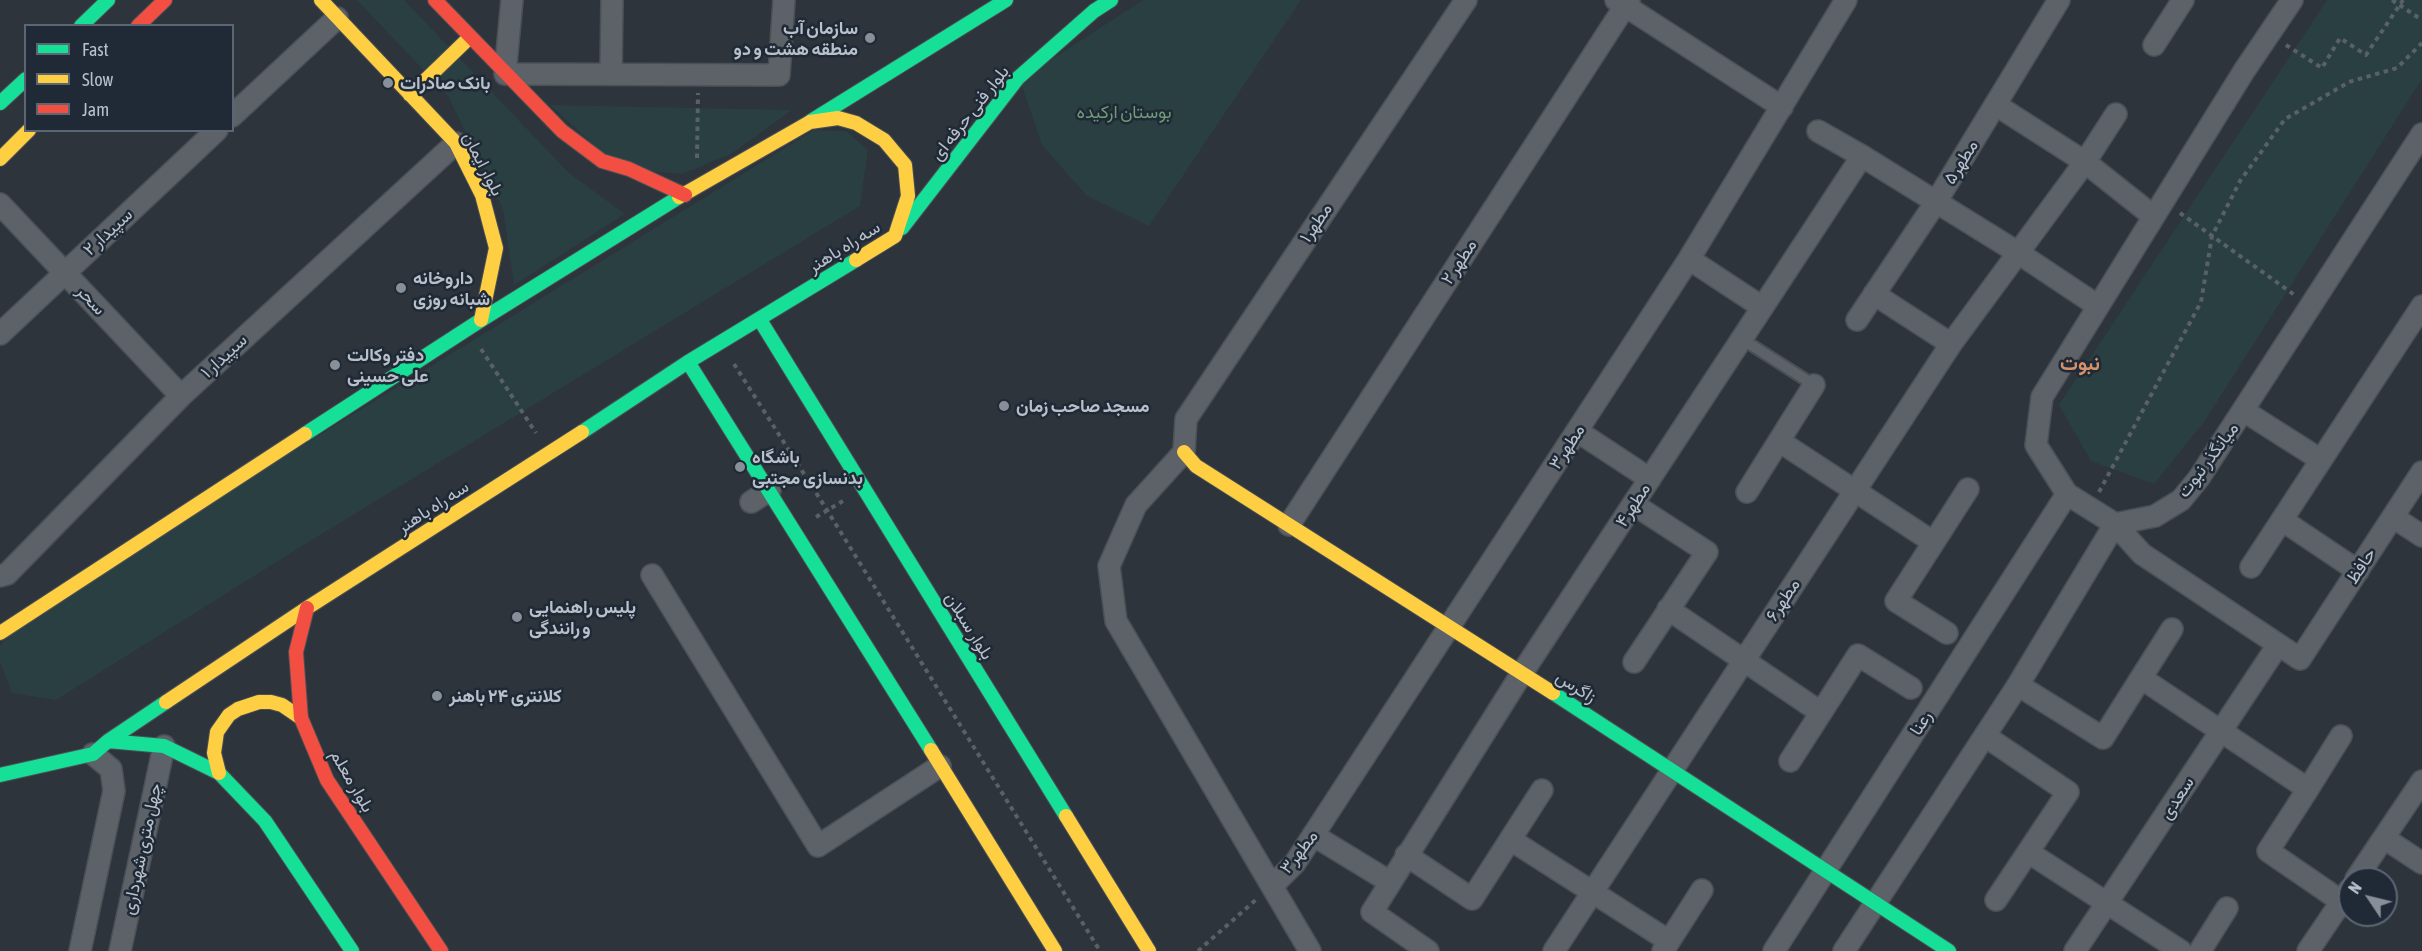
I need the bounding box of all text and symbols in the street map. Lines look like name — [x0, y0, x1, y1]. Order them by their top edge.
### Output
place label: سازمان آب منطقه هشت و دو — [734, 17, 858, 60]
legend — [24, 24, 234, 132]
marker: سازمان آب منطقه هشت و دو — [863, 31, 877, 45]
text: Fast — [82, 39, 109, 60]
street label: بلوار فنی حرفه ای — [926, 61, 1014, 165]
text: Slow — [82, 69, 113, 90]
place label: بانک صادرات — [400, 72, 491, 94]
marker: بانک صادرات — [381, 76, 395, 90]
text: Jam — [82, 99, 109, 120]
park label: بوستان ارکیده — [1077, 101, 1171, 123]
street label: بلوار ایمان — [458, 128, 508, 200]
street label: مطهر۵ — [1939, 136, 1983, 188]
street label: مطهر۱ — [1295, 199, 1337, 247]
street label: سپیدار ۲ — [79, 204, 137, 260]
street label: سه راه باهنر — [804, 216, 884, 278]
street label: مطهر ۲ — [1436, 235, 1482, 289]
place label: داروخانه شبانه روزی — [413, 267, 490, 310]
street label: سحر — [72, 280, 110, 320]
marker: داروخانه شبانه روزی — [394, 281, 408, 295]
street label: سپیدار ۱ — [196, 329, 252, 383]
place label: دفتر وکالت علی حسینی — [347, 344, 428, 386]
district label: نبوت — [2060, 352, 2100, 376]
marker: دفتر وکالت علی حسینی — [328, 358, 342, 372]
place label: مسجد صاحب زمان — [1016, 395, 1150, 417]
marker: مسجد صاحب زمان — [997, 399, 1011, 413]
street label: میانگذر نبوت — [2173, 418, 2243, 502]
street label: مطهر۳ — [1544, 420, 1590, 474]
place label: باشگاه بدنسازی مجتبی — [752, 446, 863, 488]
marker: باشگاه بدنسازی مجتبی — [733, 460, 747, 474]
street label: سه راه باهنر — [393, 476, 473, 538]
street label: مطهر۴ — [1611, 479, 1655, 531]
street label: حافظ — [2341, 544, 2381, 588]
street label: مطهر۶ — [1761, 575, 1805, 625]
street label: بلوار سبلان — [940, 588, 998, 664]
place label: پلیس راهنمایی و رانندگی — [529, 596, 636, 638]
marker: پلیس راهنمایی و رانندگی — [510, 610, 524, 624]
street label: زاگرس — [1552, 666, 1600, 708]
place label: کلانتری ۲۴ باهنر — [449, 685, 562, 707]
marker: کلانتری ۲۴ باهنر — [430, 689, 444, 703]
street label: رعنا — [1905, 707, 1937, 739]
street label: بلوار معلم — [325, 746, 379, 816]
street label: سعدی — [2155, 773, 2199, 823]
street label: چهل متری شهرداری — [117, 781, 167, 917]
street label: مطهر۳ — [1275, 826, 1323, 878]
north arrow — [2338, 867, 2398, 927]
text: N — [2345, 879, 2365, 897]

